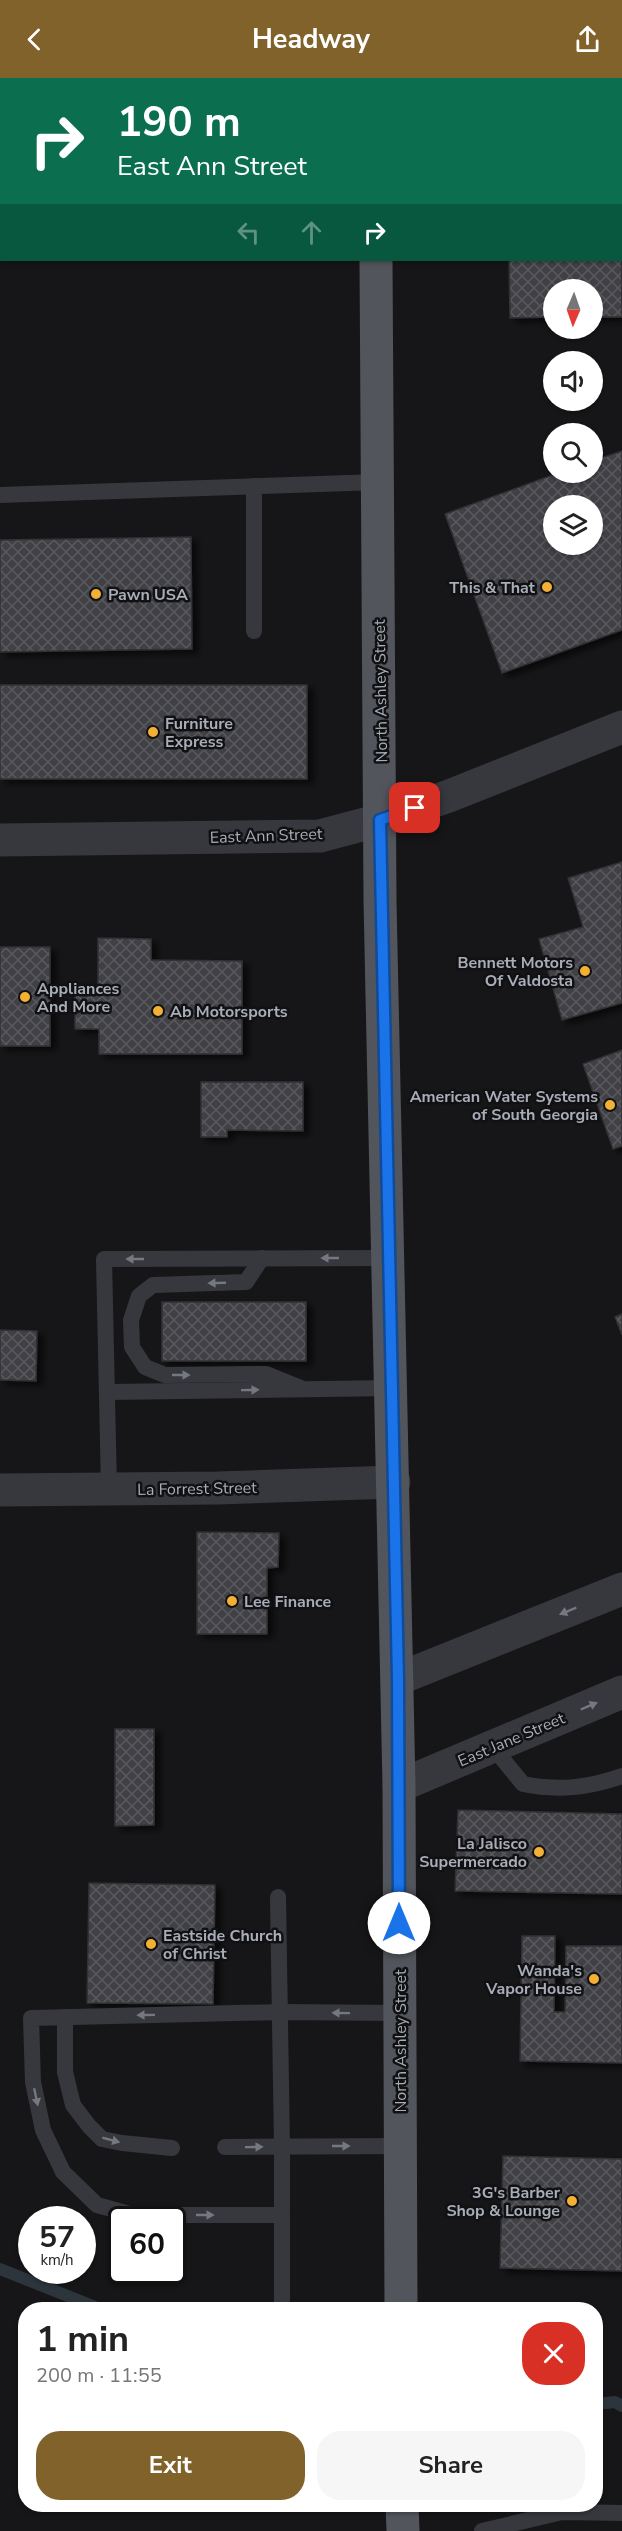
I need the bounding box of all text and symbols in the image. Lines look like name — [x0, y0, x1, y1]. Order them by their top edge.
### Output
text: Headway — [252, 21, 370, 58]
icon: back — [18, 23, 51, 56]
icon: share — [571, 23, 604, 56]
text: 190 m — [117, 94, 241, 151]
icon: right — [18, 102, 96, 180]
text: East Ann Street — [117, 148, 307, 185]
icon: left — [232, 216, 265, 249]
icon: ahead — [295, 216, 328, 249]
icon: right — [358, 216, 391, 249]
north arrow — [543, 279, 603, 339]
map controls — [543, 279, 603, 555]
button: sound — [543, 351, 603, 411]
button: search — [543, 423, 603, 483]
button: layers — [543, 495, 603, 555]
place label: This & That — [449, 577, 536, 599]
marker: This & That — [540, 580, 554, 594]
place label: Pawn USA — [108, 584, 188, 606]
marker: Pawn USA — [89, 587, 103, 601]
street label: North Ashley Street — [369, 619, 393, 763]
place label: Furniture Express — [165, 713, 233, 753]
marker: Furniture Express — [146, 725, 160, 739]
pin — [389, 782, 440, 833]
icon: arrive — [398, 791, 431, 824]
street label: East Ann Street — [209, 823, 323, 849]
place label: Bennett Motors Of Valdosta — [457, 952, 573, 992]
marker: Bennett Motors Of Valdosta — [578, 964, 592, 978]
place label: Appliances And More — [37, 978, 119, 1018]
marker: Appliances And More — [18, 990, 32, 1004]
place label: Ab Motorsports — [170, 1001, 288, 1023]
marker: Ab Motorsports — [151, 1004, 165, 1018]
place label: American Water Systems of South Georgia — [410, 1086, 598, 1126]
marker: American Water Systems of South Georgia — [603, 1098, 617, 1112]
one-way arrow — [321, 1253, 340, 1263]
one-way arrow — [126, 1254, 145, 1264]
one-way arrow — [207, 1278, 226, 1288]
one-way arrow — [171, 1370, 190, 1380]
one-way arrow — [241, 1385, 260, 1395]
street label: La Forrest Street — [137, 1477, 257, 1501]
place label: Lee Finance — [244, 1591, 332, 1613]
marker: Lee Finance — [225, 1594, 239, 1608]
one-way arrow — [559, 1606, 577, 1616]
one-way arrow — [580, 1701, 598, 1711]
street label: East Jane Street — [455, 1707, 569, 1772]
place label: La Jalisco Supermercado — [419, 1833, 527, 1873]
marker: La Jalisco Supermercado — [532, 1845, 546, 1859]
position arrow — [367, 1891, 431, 1955]
place label: Eastside Church of Christ — [163, 1925, 282, 1965]
marker: Eastside Church of Christ — [144, 1937, 158, 1951]
place label: Wanda's Vapor House — [485, 1960, 582, 2000]
street label: North Ashley Street — [390, 1969, 412, 2113]
marker: Wanda's Vapor House — [587, 1972, 601, 1986]
one-way arrow — [331, 2008, 350, 2018]
one-way arrow — [136, 2010, 155, 2020]
one-way arrow — [32, 2088, 41, 2107]
one-way arrow — [102, 2136, 120, 2146]
one-way arrow — [331, 2141, 350, 2151]
one-way arrow — [244, 2142, 263, 2152]
place label: 3G's Barber Shop & Lounge — [446, 2182, 561, 2222]
marker: 3G's Barber Shop & Lounge — [565, 2194, 579, 2208]
speed limit sign: 60 — [108, 2206, 186, 2284]
one-way arrow — [195, 2210, 214, 2220]
text: 57 — [39, 2217, 75, 2258]
text: km/h — [40, 2250, 74, 2270]
text: 1 min — [36, 2315, 129, 2364]
button: close — [522, 2322, 585, 2385]
text: 200 m · 11:55 — [36, 2362, 162, 2389]
button: Exit — [36, 2431, 305, 2500]
button: Share — [317, 2431, 585, 2500]

